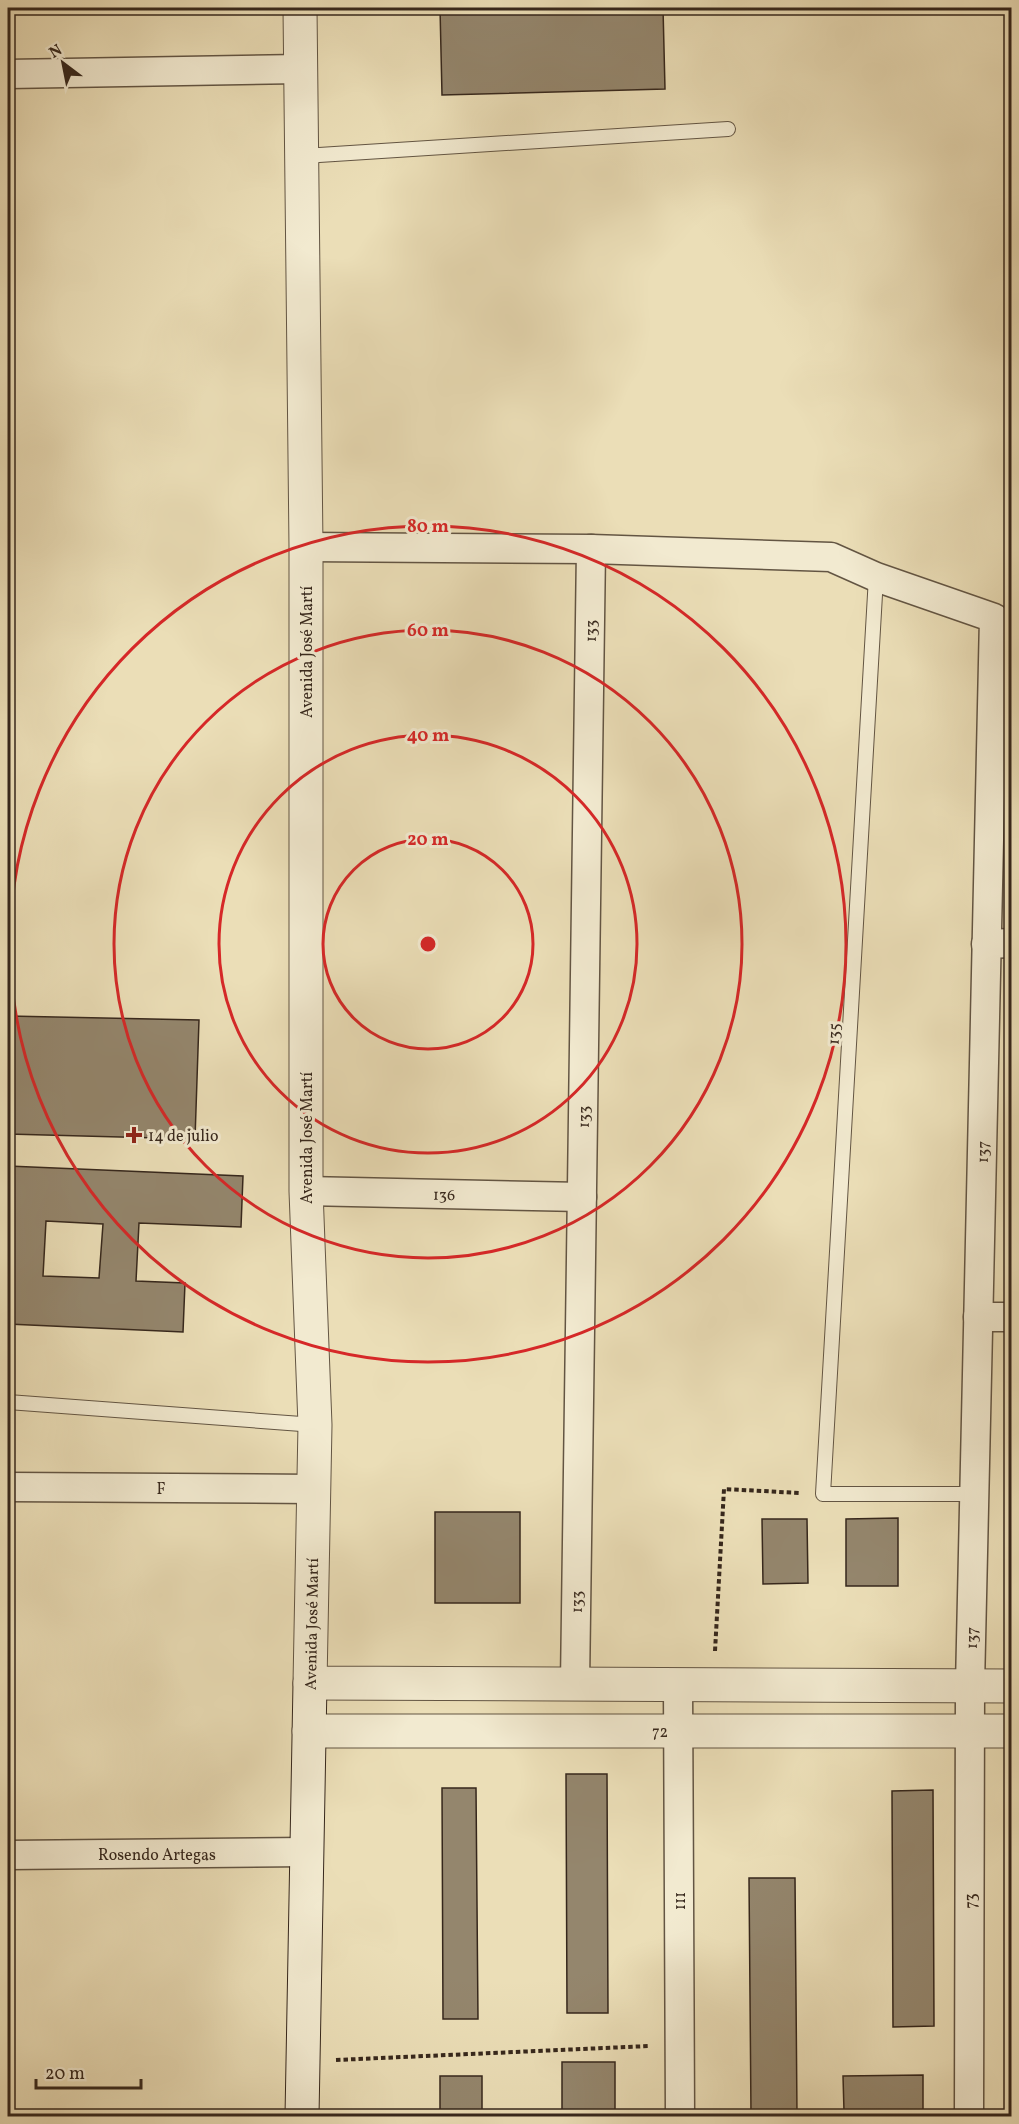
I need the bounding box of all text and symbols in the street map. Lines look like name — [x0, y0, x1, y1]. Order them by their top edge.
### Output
north arrow — [33, 33, 93, 93]
text: N — [45, 39, 67, 64]
text: 80 m — [407, 515, 449, 540]
street label: Avenida José Martí — [297, 586, 319, 718]
text: 60 m — [407, 619, 449, 644]
street label: 133 — [581, 620, 603, 642]
text: 40 m — [407, 724, 449, 749]
text: 20 m — [407, 828, 449, 853]
centre of rings — [418, 934, 438, 954]
street label: 135 — [823, 1022, 847, 1046]
street label: Avenida José Martí — [297, 1072, 319, 1204]
street label: 133 — [574, 1106, 596, 1128]
marker: 14 de julio — [125, 1126, 143, 1144]
place label: 14 de julio — [148, 1126, 218, 1148]
street label: 137 — [973, 1141, 995, 1163]
street label: 136 — [433, 1185, 455, 1207]
street label: F — [157, 1479, 166, 1501]
street label: Avenida José Martí — [301, 1558, 325, 1690]
street label: 133 — [567, 1591, 589, 1613]
street label: 137 — [962, 1627, 984, 1649]
street label: 72 — [652, 1722, 668, 1744]
street label: Rosendo Artegas — [98, 1845, 216, 1867]
street label: 111 — [670, 1892, 692, 1910]
street label: 73 — [961, 1893, 983, 1909]
scale bar — [36, 2052, 141, 2090]
text: 20 m — [45, 2062, 85, 2087]

